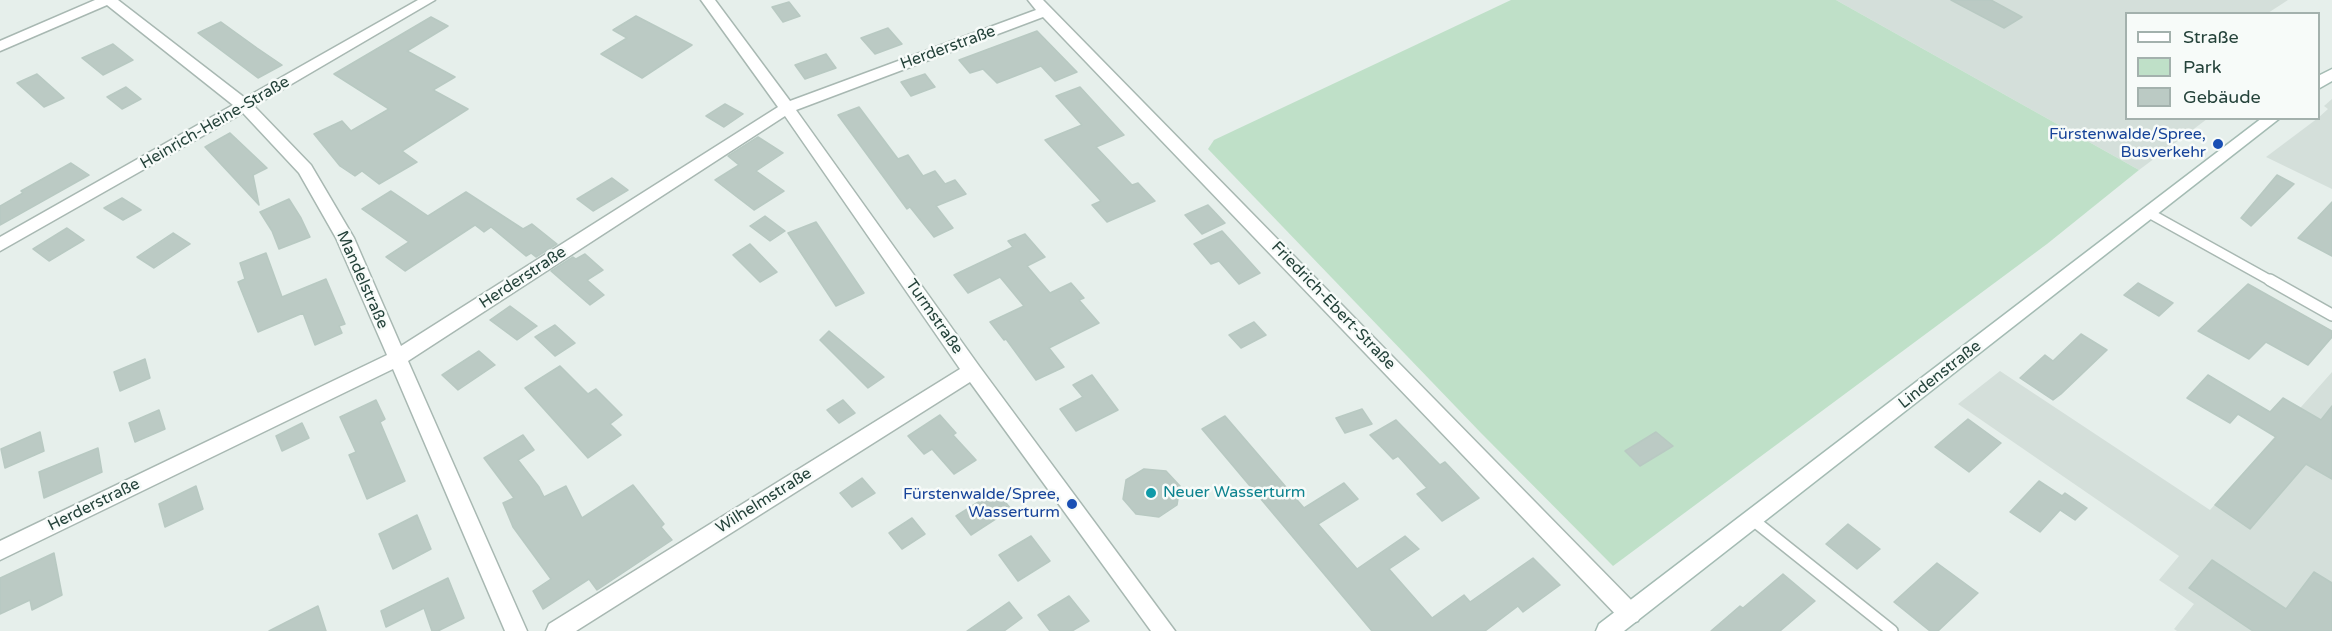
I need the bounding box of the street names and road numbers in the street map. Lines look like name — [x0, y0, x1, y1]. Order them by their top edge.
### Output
street label: Herderstraße — [898, 22, 998, 74]
street label: Heinrich-Heine-Straße — [137, 72, 293, 174]
street label: Mandelstraße — [332, 228, 392, 332]
street label: Friedrich-Ebert-Straße — [1267, 238, 1399, 374]
street label: Herderstraße — [476, 243, 570, 313]
street label: Turmstraße — [901, 276, 967, 358]
street label: Lindenstraße — [1895, 337, 1985, 413]
street label: Wilhelmstraße — [713, 464, 815, 538]
street label: Herderstraße — [45, 475, 143, 535]

